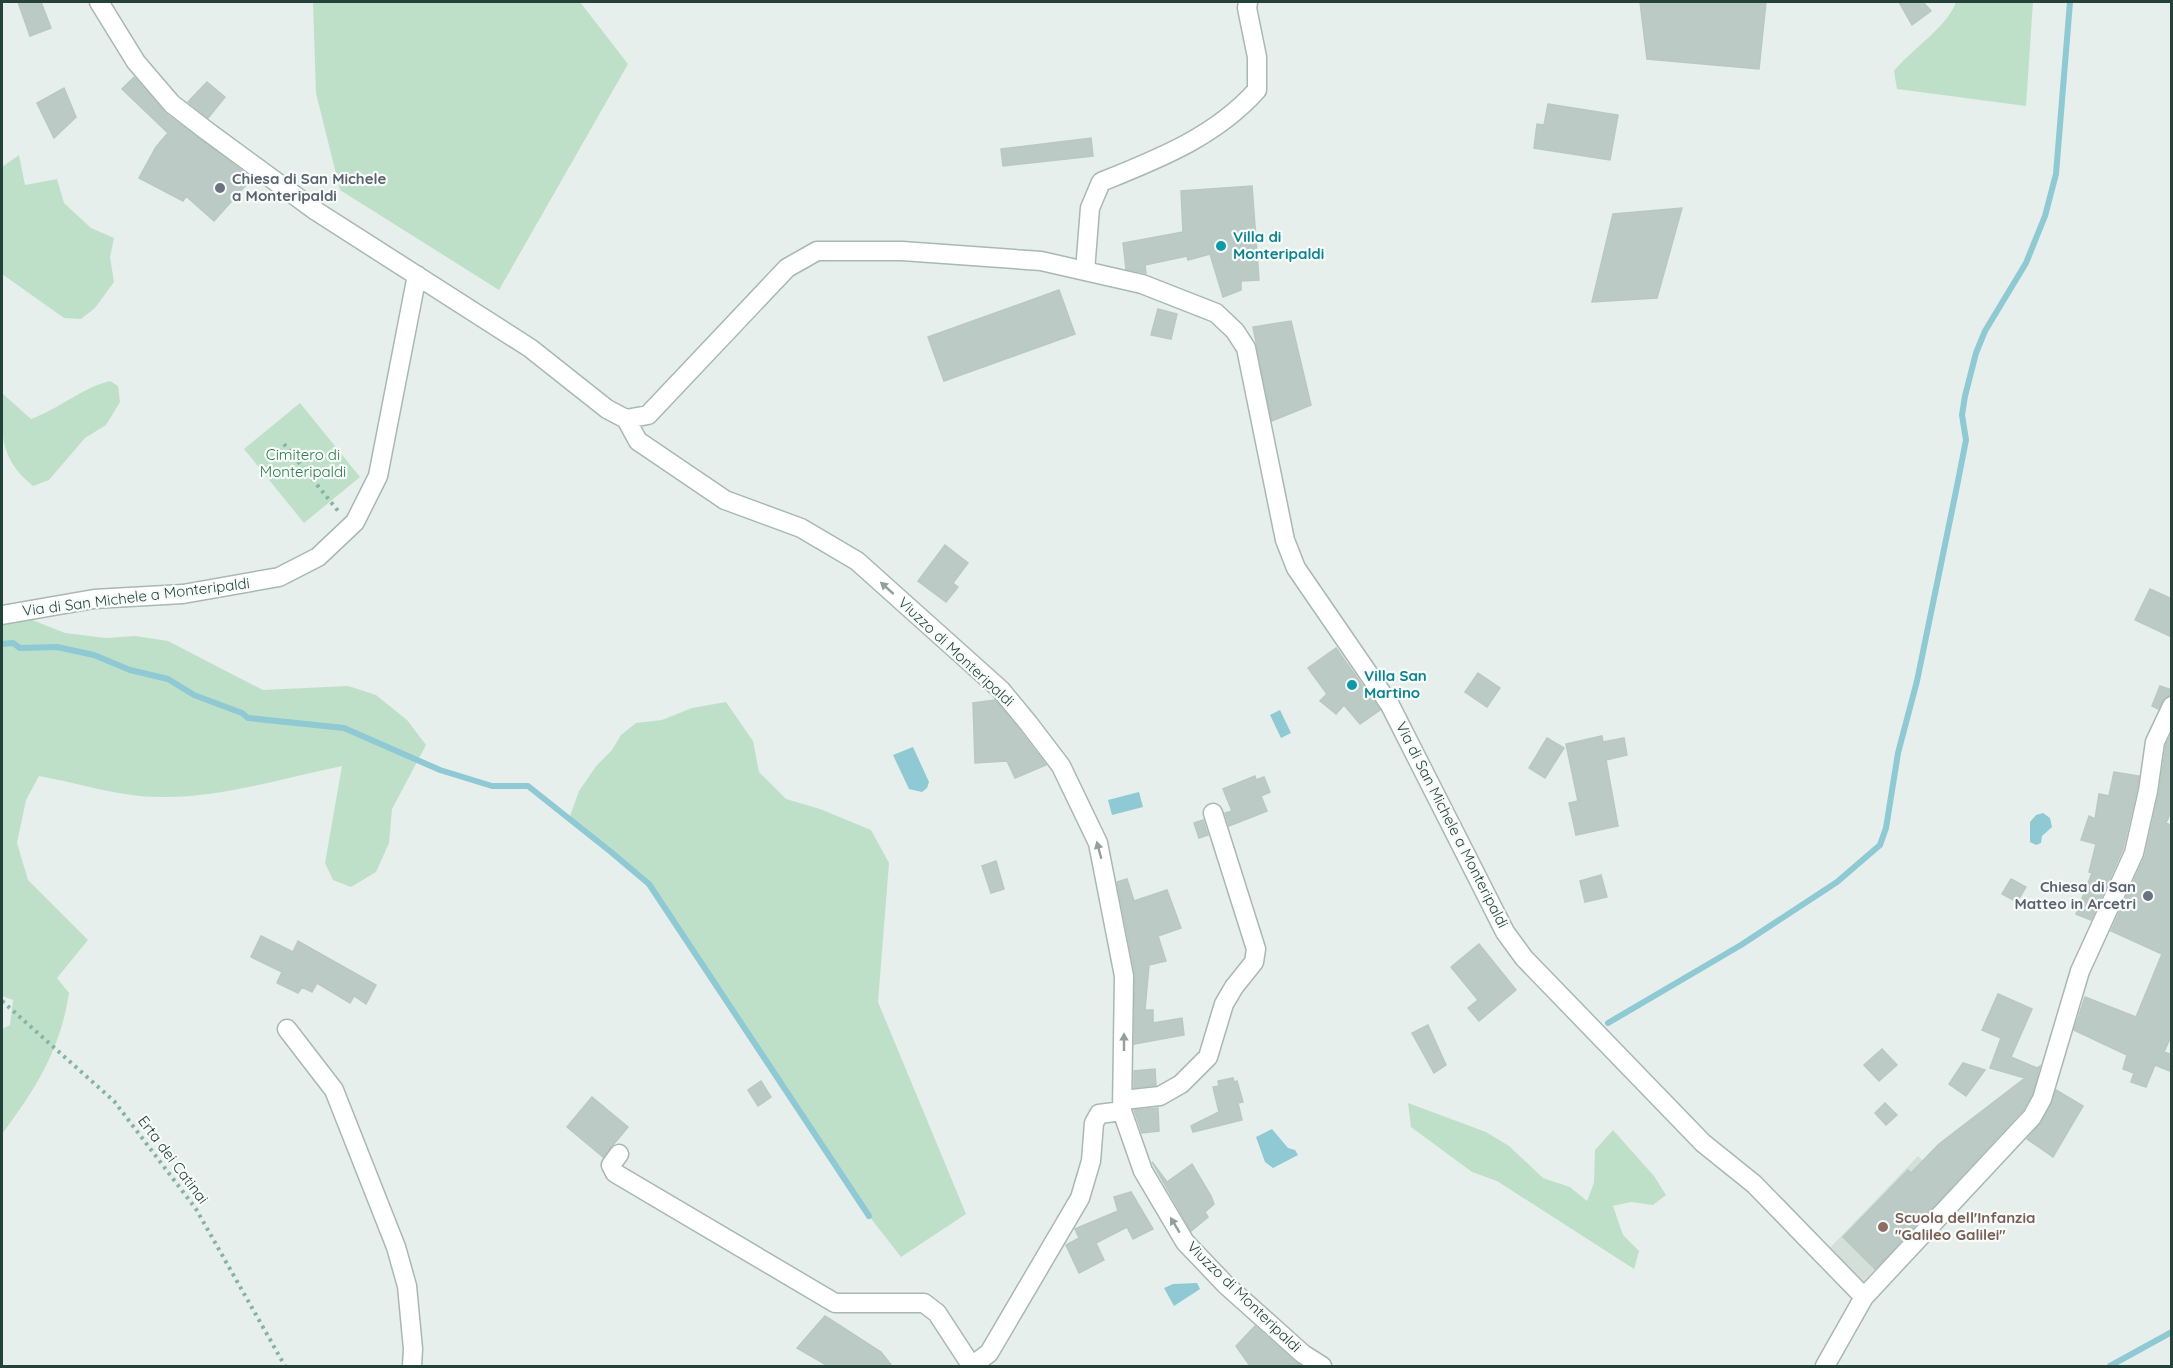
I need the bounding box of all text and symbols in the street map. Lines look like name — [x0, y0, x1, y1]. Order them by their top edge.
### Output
place label: Chiesa di San Michele a Monteripaldi — [232, 169, 386, 205]
marker: Chiesa di San Michele a Monteripaldi — [213, 181, 227, 195]
place label: Villa di Monteripaldi — [1233, 227, 1324, 263]
marker: Villa di Monteripaldi — [1214, 239, 1228, 253]
park label: Cimitero di Monteripaldi — [260, 445, 346, 481]
street label: Via di San Michele a Monteripaldi — [21, 573, 251, 620]
one-way arrow — [880, 582, 895, 595]
street label: Viuzzo di Monteripaldi — [894, 593, 1018, 710]
place label: Villa San Martino — [1364, 666, 1427, 702]
marker: Villa San Martino — [1345, 678, 1359, 692]
street label: Via di San Michele a Monteripaldi — [1392, 718, 1513, 931]
one-way arrow — [1093, 841, 1103, 859]
place label: Chiesa di San Matteo in Arcetri — [2014, 877, 2136, 913]
marker: Chiesa di San Matteo in Arcetri — [2141, 889, 2155, 903]
one-way arrow — [1119, 1033, 1129, 1052]
street label: Erta dei Catinai — [134, 1112, 213, 1208]
place label: Scuola dell'Infanzia "Galileo Galilei" — [1895, 1208, 2035, 1244]
one-way arrow — [1170, 1216, 1180, 1233]
marker: Scuola dell'Infanzia "Galileo Galilei" — [1876, 1220, 1890, 1234]
street label: Viuzzo di Monteripaldi — [1183, 1237, 1306, 1356]

